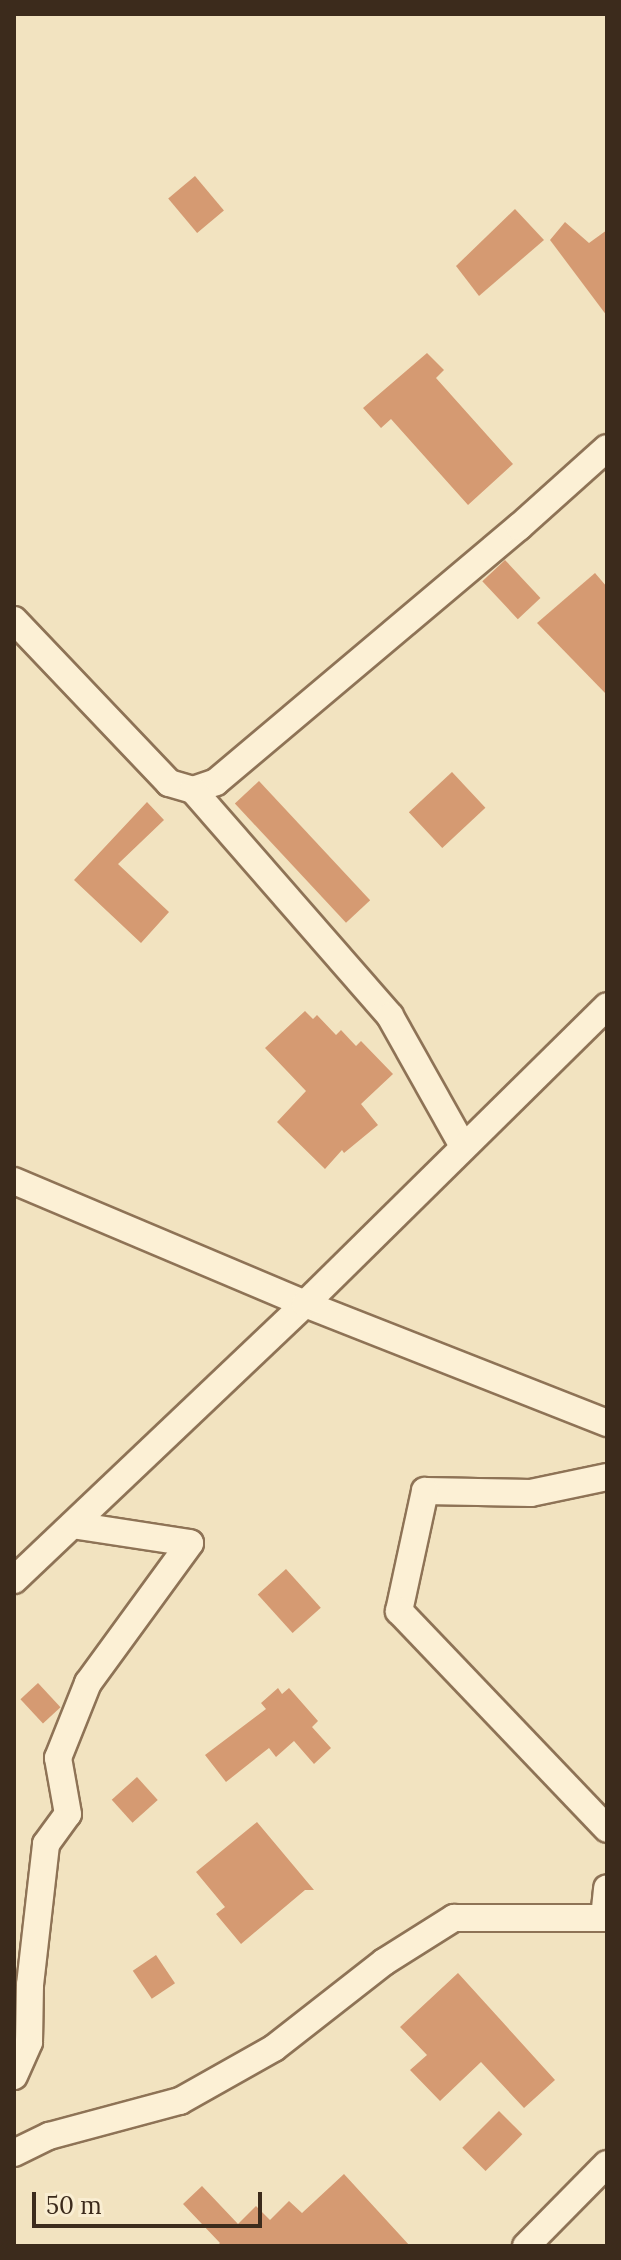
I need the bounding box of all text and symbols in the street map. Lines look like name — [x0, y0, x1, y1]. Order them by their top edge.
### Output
scale bar — [36, 2176, 266, 2226]
text: 50 m — [46, 2190, 102, 2221]

